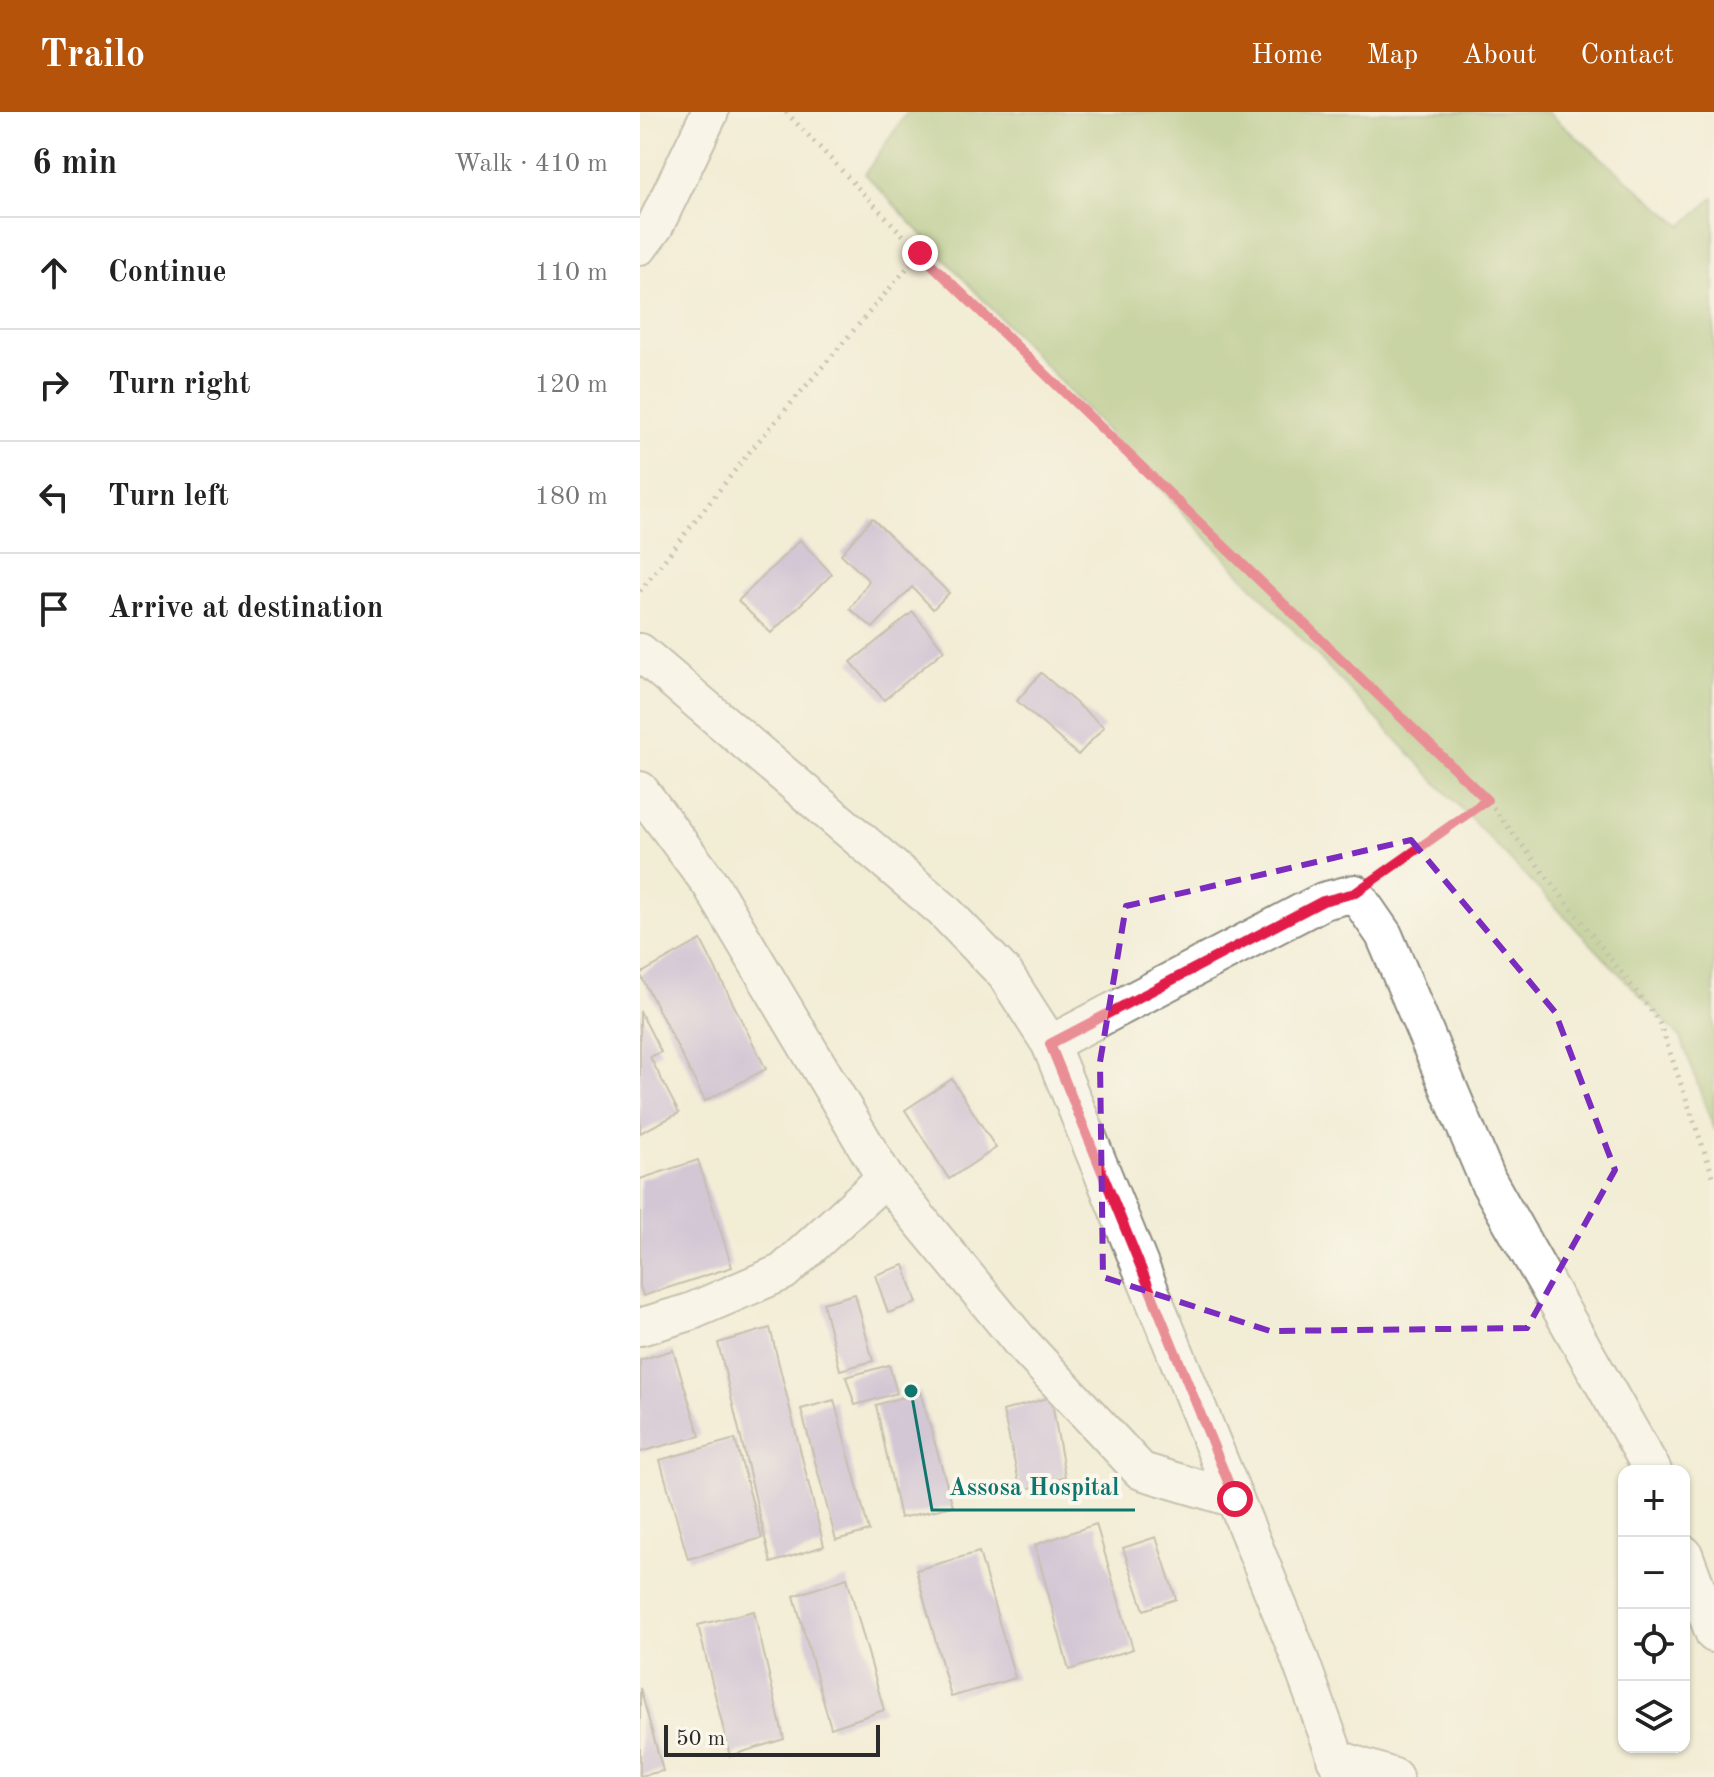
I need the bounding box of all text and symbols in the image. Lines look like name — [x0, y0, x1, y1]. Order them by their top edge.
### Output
text: Trailo — [40, 37, 145, 75]
text: Home — [1251, 42, 1322, 70]
text: Map — [1366, 42, 1418, 70]
text: About — [1462, 42, 1537, 70]
text: Contact — [1581, 42, 1674, 70]
text: 6 min — [32, 147, 117, 181]
text: Walk · 410 m — [454, 151, 608, 177]
route end — [902, 235, 938, 271]
icon: ahead — [32, 251, 76, 295]
text: Continue — [108, 258, 227, 288]
text: 110 m — [535, 260, 608, 286]
icon: right — [32, 363, 76, 407]
text: Turn right — [108, 370, 250, 400]
text: 120 m — [535, 372, 608, 398]
icon: left — [32, 475, 76, 519]
text: Turn left — [108, 482, 229, 512]
text: 180 m — [535, 484, 608, 510]
icon: arrive — [32, 587, 76, 631]
text: Arrive at destination — [108, 594, 383, 624]
callout: Assosa Hospital — [932, 1462, 1135, 1510]
map controls — [1618, 1465, 1690, 1753]
button: + — [1618, 1465, 1690, 1537]
text: Assosa Hospital — [949, 1477, 1119, 1501]
route start — [1217, 1481, 1253, 1517]
button: − — [1618, 1537, 1690, 1609]
button: locate — [1618, 1609, 1690, 1681]
button: layers — [1618, 1681, 1690, 1753]
scale bar — [664, 1721, 880, 1757]
text: 50 m — [676, 1728, 725, 1750]

